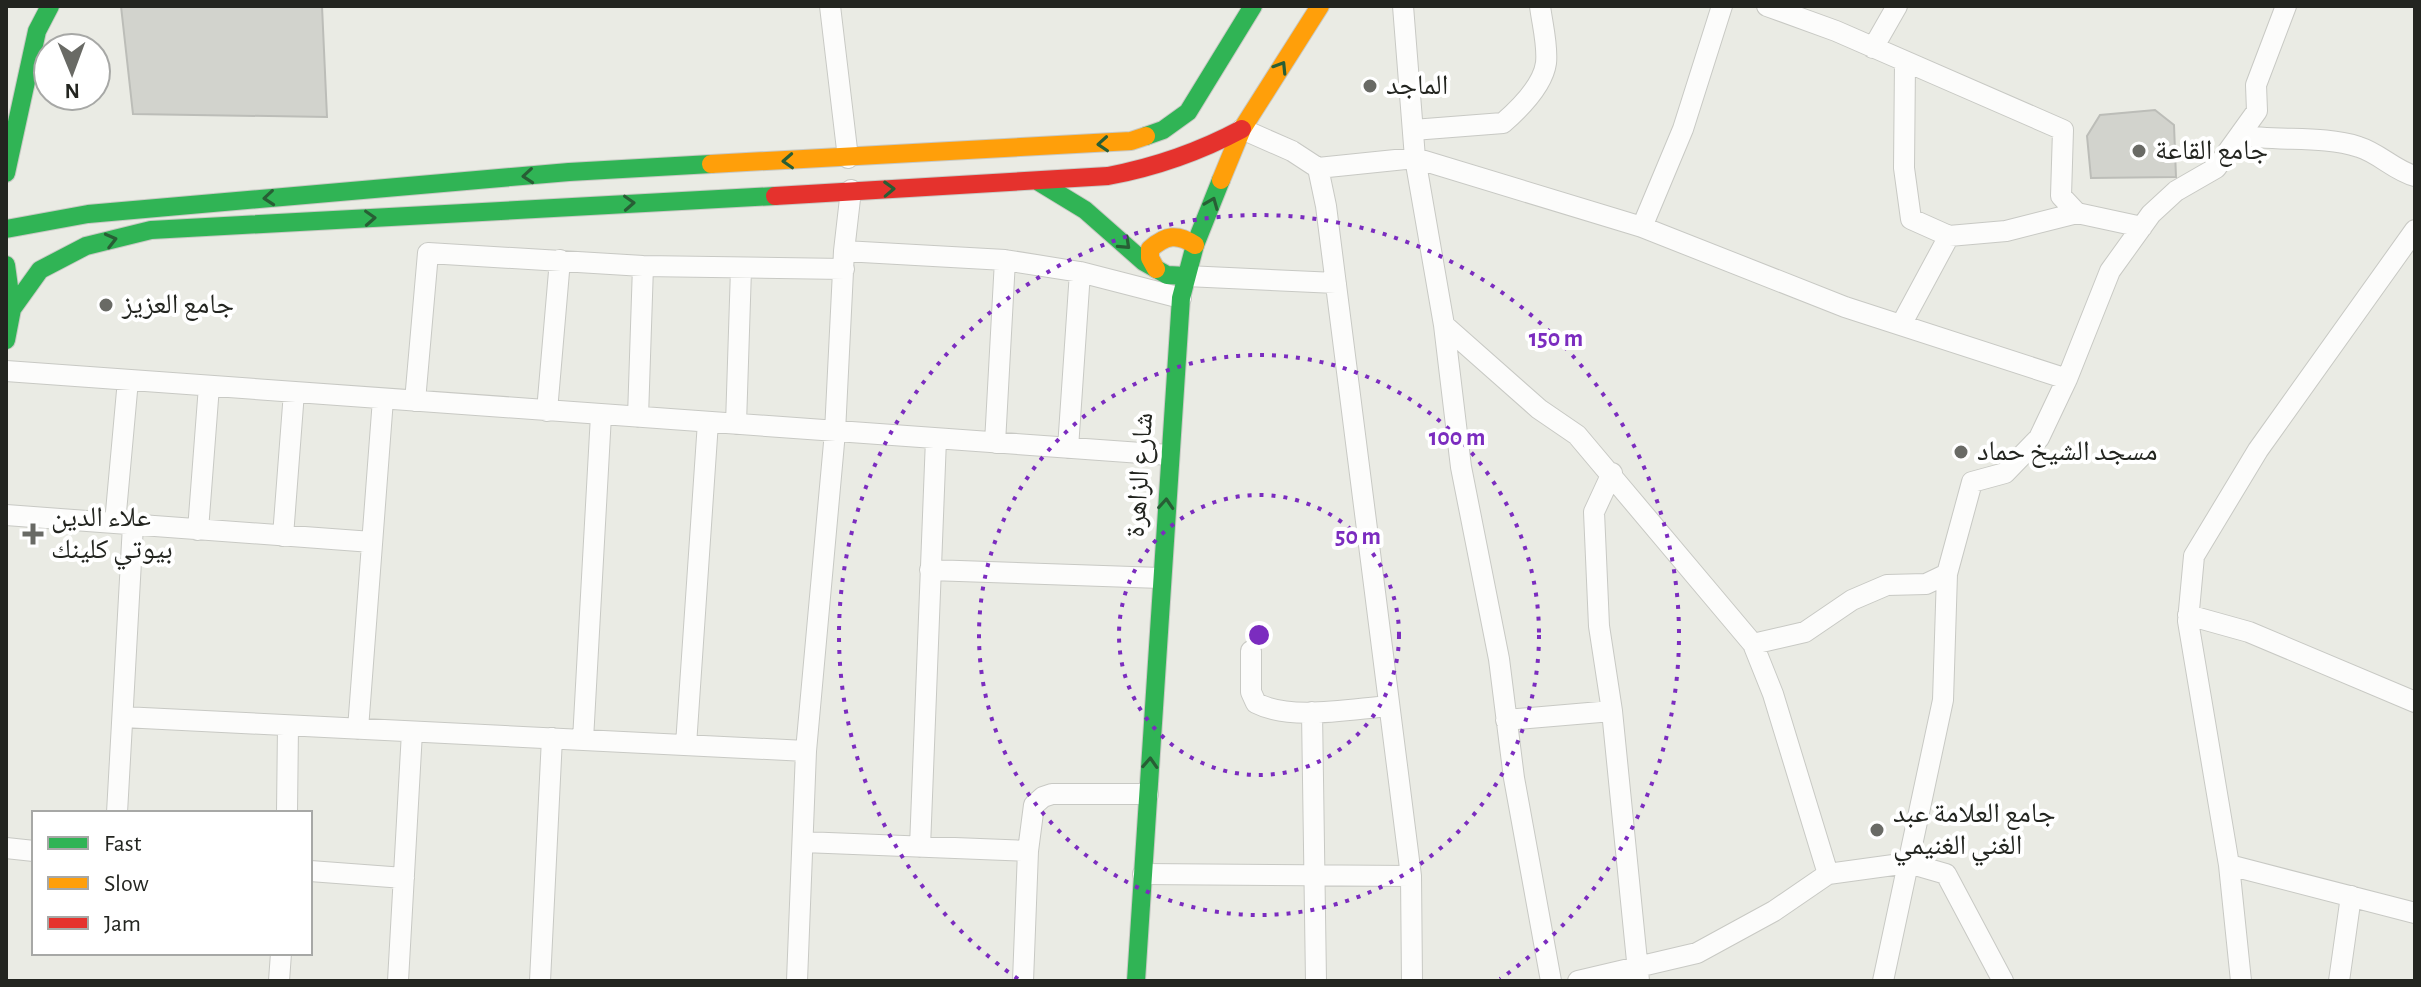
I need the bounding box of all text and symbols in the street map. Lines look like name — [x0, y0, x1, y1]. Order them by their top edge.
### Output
north arrow — [32, 32, 112, 112]
one-way arrow — [1271, 61, 1286, 76]
place label: الماجد — [1386, 72, 1448, 100]
marker: الماجد — [1361, 77, 1379, 95]
text: N — [64, 80, 80, 102]
one-way arrow — [1096, 135, 1109, 152]
place label: جامع القاعة — [2155, 137, 2268, 167]
marker: جامع القاعة — [2130, 142, 2148, 160]
one-way arrow — [781, 152, 794, 169]
one-way arrow — [521, 167, 534, 184]
one-way arrow — [883, 180, 896, 197]
one-way arrow — [262, 189, 275, 206]
one-way arrow — [623, 195, 636, 212]
one-way arrow — [1203, 197, 1219, 211]
one-way arrow — [364, 210, 377, 227]
one-way arrow — [104, 232, 118, 249]
one-way arrow — [1115, 235, 1130, 249]
place label: جامع العزيز — [121, 291, 234, 321]
marker: جامع العزيز — [97, 296, 115, 314]
text: 150 m — [1529, 327, 1583, 351]
street label: شارع الزاهرة — [1122, 411, 1160, 539]
text: 100 m — [1429, 426, 1485, 450]
place label: مسجد الشيخ حماد — [1977, 438, 2157, 468]
marker: مسجد الشيخ حماد — [1952, 443, 1970, 461]
one-way arrow — [1157, 497, 1174, 510]
place label: علاء الدين بيوتي كلينك — [51, 504, 173, 571]
marker: علاء الدين بيوتي كلينك — [22, 523, 44, 545]
text: 50 m — [1335, 525, 1381, 549]
centre of rings — [1245, 621, 1273, 649]
one-way arrow — [1141, 756, 1158, 769]
place label: جامع العلامة عبد الغني الغنيمي — [1893, 800, 2056, 867]
legend — [32, 811, 312, 955]
marker: جامع العلامة عبد الغني الغنيمي — [1868, 821, 1886, 839]
text: Fast — [104, 832, 142, 856]
text: Slow — [104, 872, 149, 896]
text: Jam — [104, 912, 141, 936]

